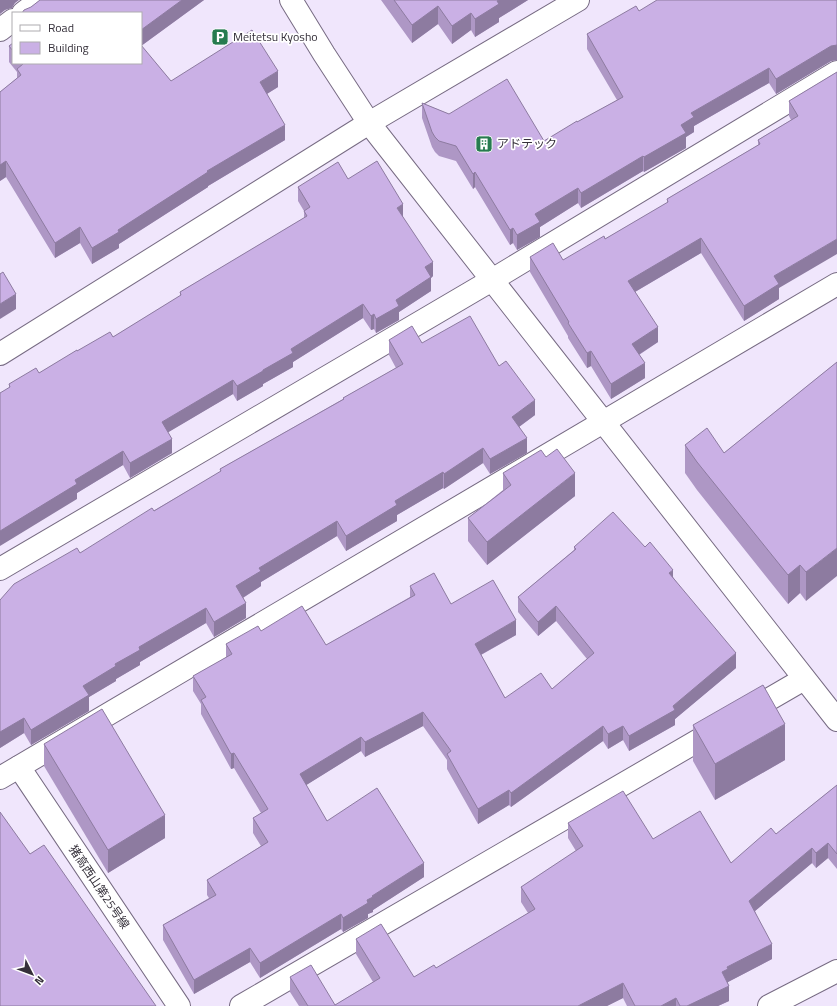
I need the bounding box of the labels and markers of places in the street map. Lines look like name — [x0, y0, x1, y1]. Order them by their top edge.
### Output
parking icon: Meitetsu Kyosho — [210, 27, 230, 47]
place label: Meitetsu Kyosho — [233, 27, 318, 46]
building icon: アドテック — [474, 134, 494, 154]
place label: アドテック — [497, 134, 557, 153]

